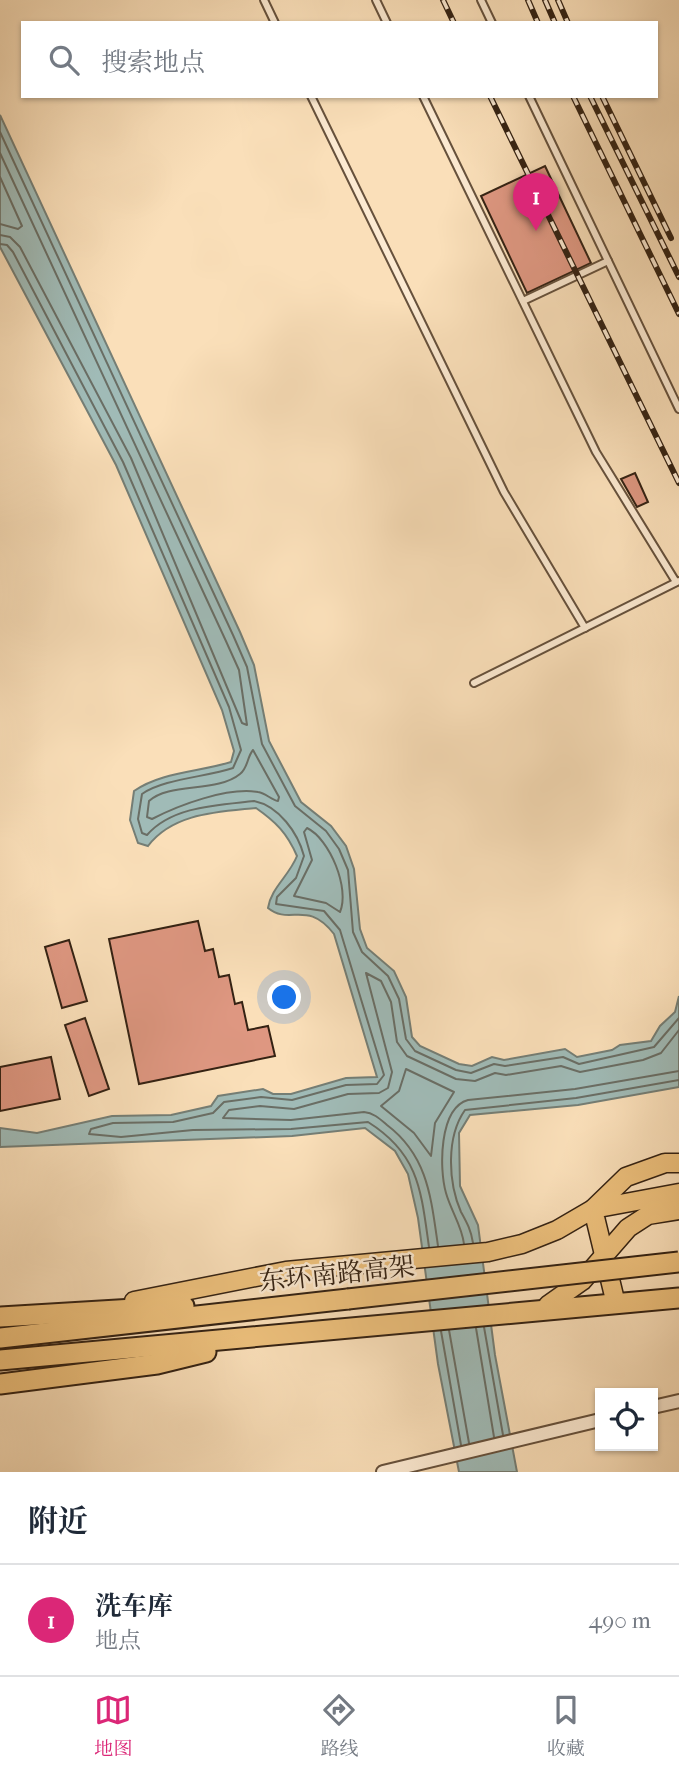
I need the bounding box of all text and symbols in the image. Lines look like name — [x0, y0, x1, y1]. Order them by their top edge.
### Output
search box — [21, 21, 658, 98]
icon: search — [45, 41, 83, 79]
text: 搜索地点 — [101, 47, 205, 78]
pin: 1 — [513, 173, 559, 231]
your location — [267, 980, 301, 1014]
street label: 东环南路高架 — [258, 1250, 416, 1298]
map controls — [595, 1388, 658, 1451]
button: locate — [595, 1388, 658, 1451]
text: 附近 — [28, 1504, 88, 1539]
text: 洗车库 — [95, 1591, 173, 1622]
text: 1 — [47, 1607, 55, 1634]
text: 490 m — [589, 1607, 651, 1634]
text: 地点 — [95, 1627, 141, 1654]
tab: 地图 — [94, 1691, 132, 1760]
tab: 路线 — [320, 1691, 359, 1760]
tab: 收藏 — [547, 1691, 585, 1760]

